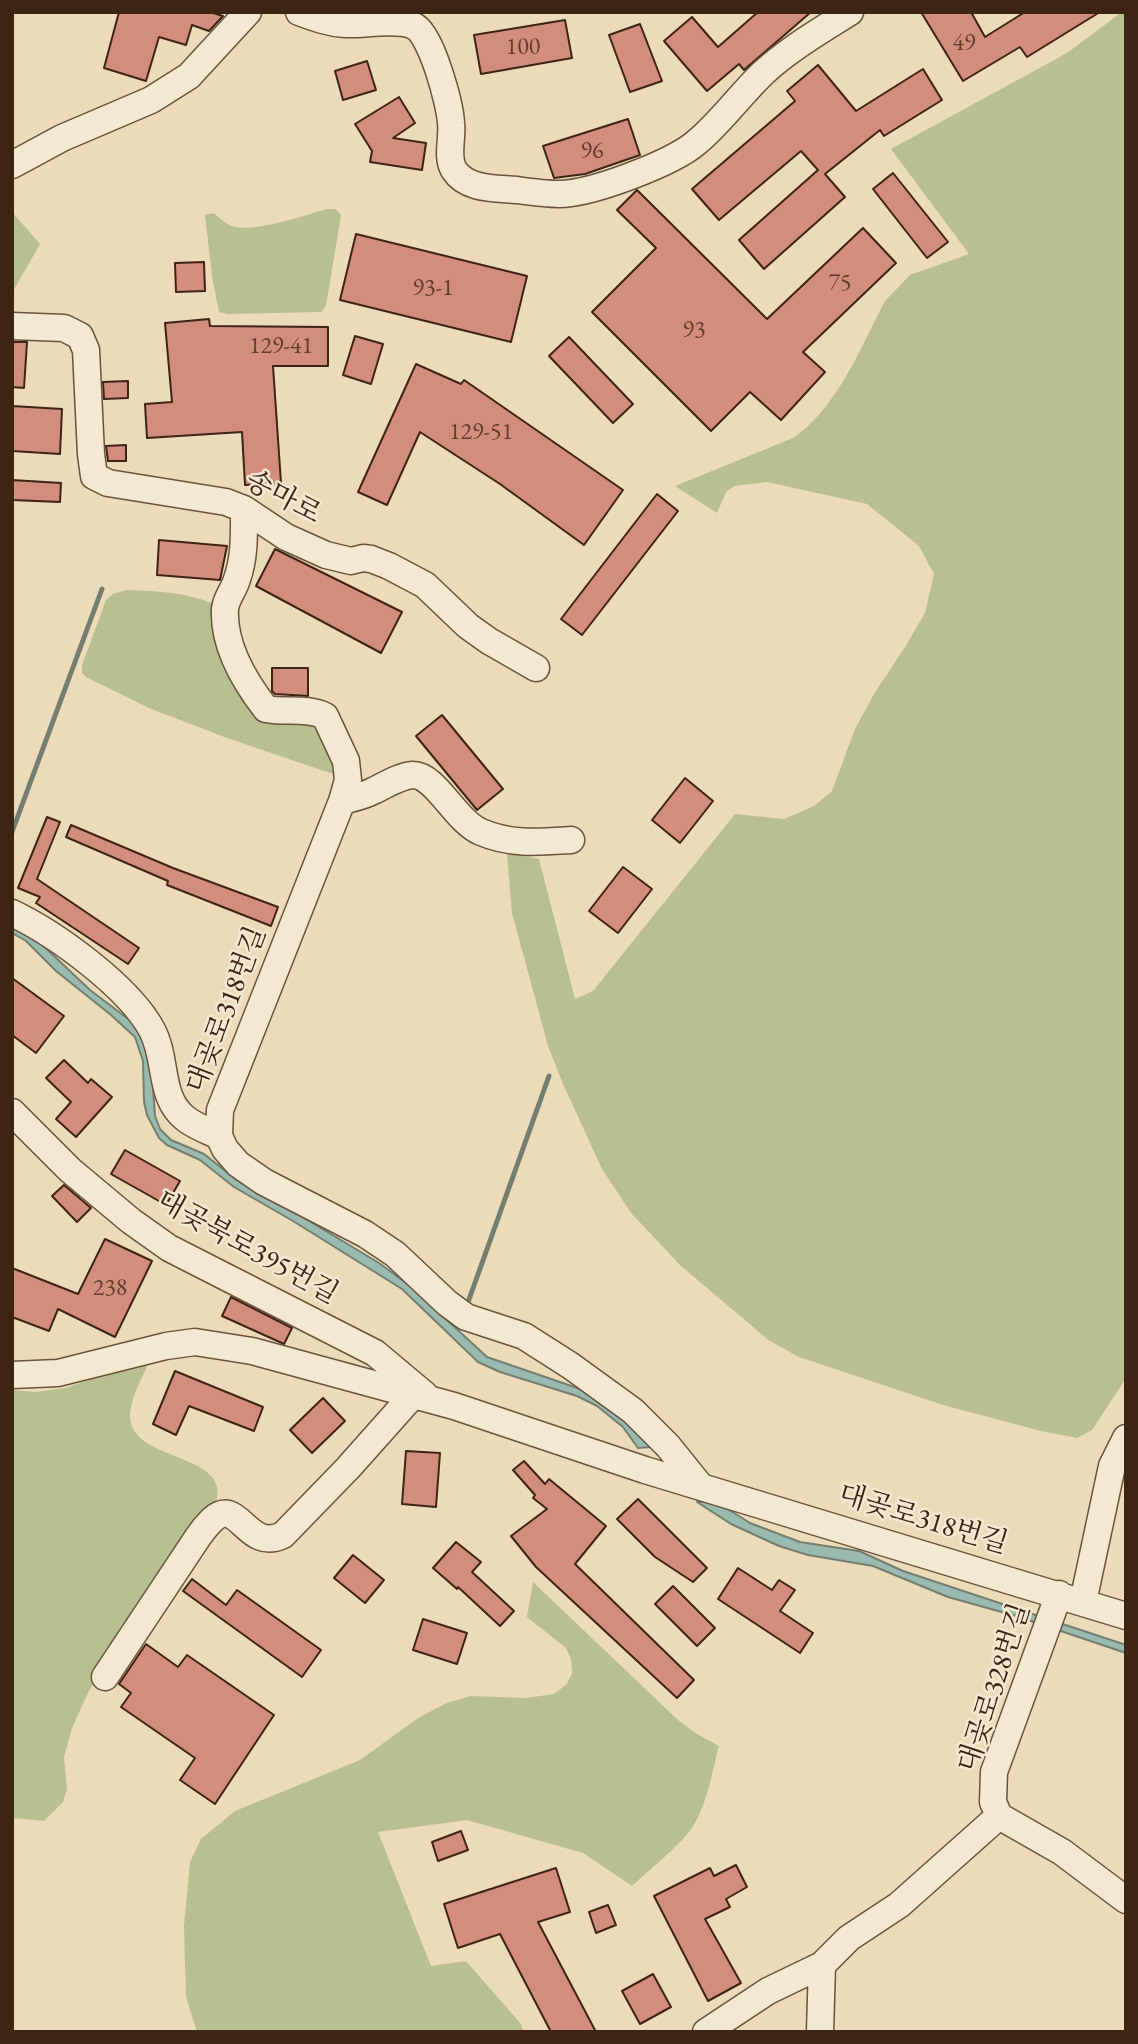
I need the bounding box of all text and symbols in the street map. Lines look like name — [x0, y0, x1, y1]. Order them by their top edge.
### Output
house number: 49 — [952, 29, 976, 57]
house number: 100 — [506, 33, 540, 61]
house number: 96 — [580, 137, 604, 165]
house number: 75 — [828, 269, 852, 297]
house number: 93-1 — [412, 274, 454, 302]
house number: 93 — [682, 316, 706, 344]
house number: 129-41 — [249, 332, 313, 360]
house number: 129-51 — [449, 418, 513, 446]
street label: 송마로 — [239, 464, 327, 532]
street label: 대곶로318번길 — [180, 922, 274, 1098]
street label: 대곶북로395번길 — [150, 1184, 344, 1312]
house number: 238 — [93, 1274, 127, 1302]
street label: 대곶로318번길 — [834, 1478, 1012, 1562]
street label: 대곶로328번길 — [952, 1599, 1038, 1777]

